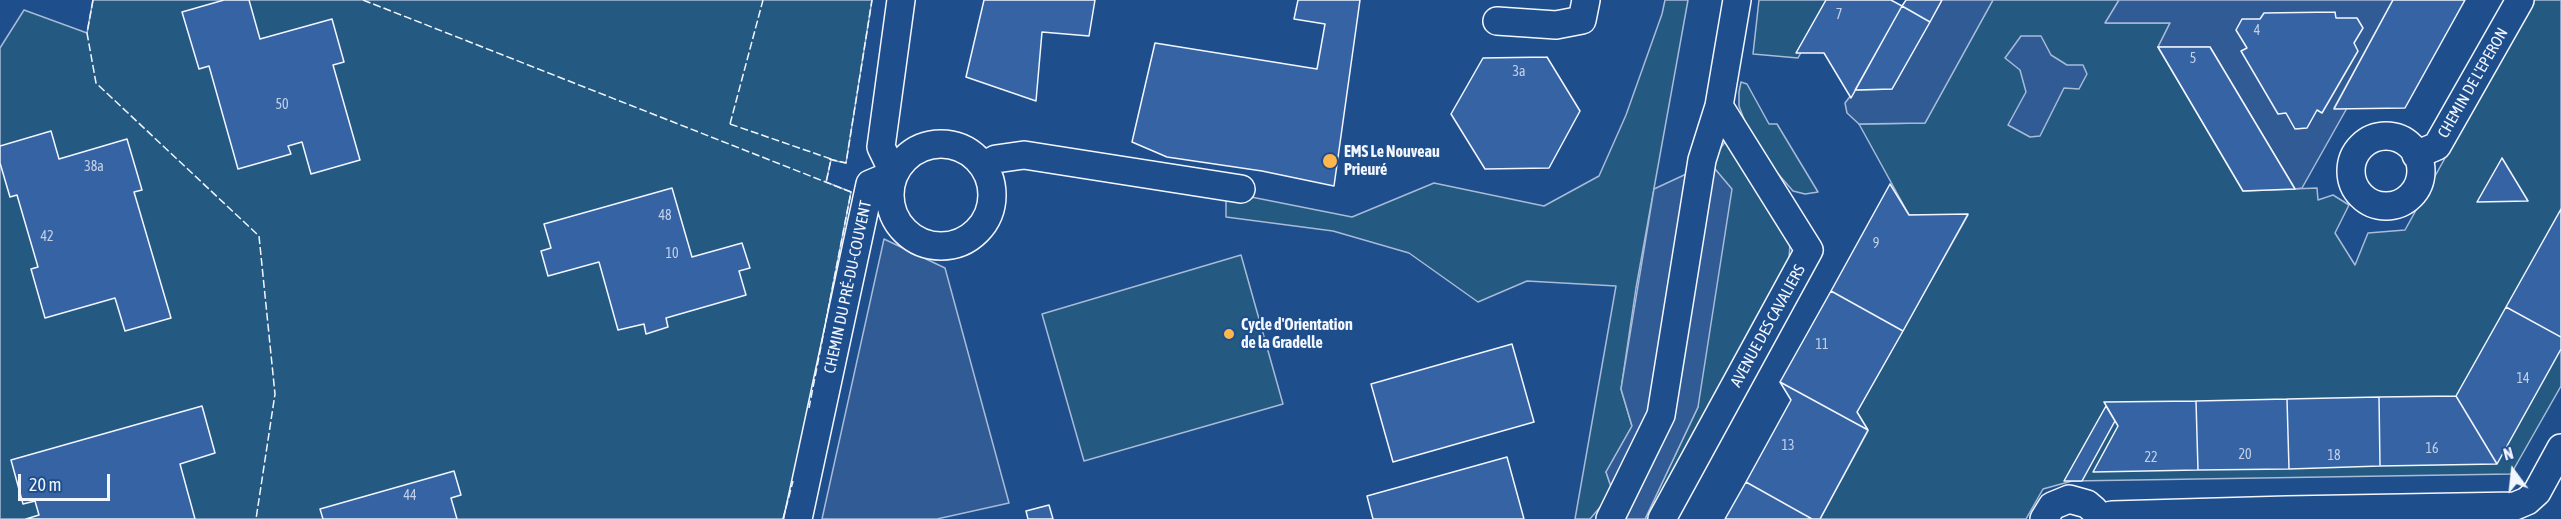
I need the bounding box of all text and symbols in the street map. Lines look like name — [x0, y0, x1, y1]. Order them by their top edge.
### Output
house number: 7 — [1836, 7, 1842, 23]
house number: 4 — [2254, 23, 2260, 39]
street label: CHEMIN DE L'EPERON — [2434, 25, 2512, 141]
house number: 5 — [2190, 51, 2196, 67]
house number: 3a — [1512, 64, 1526, 80]
house number: 50 — [275, 97, 289, 113]
place label: EMS Le Nouveau Prieuré — [1344, 142, 1440, 180]
marker: EMS Le Nouveau Prieuré — [1321, 152, 1339, 170]
house number: 38a — [84, 159, 104, 175]
street label: CHEMIN DU PRÉ-DU-COUVENT — [820, 199, 876, 375]
house number: 48 — [658, 208, 672, 224]
house number: 42 — [40, 229, 54, 245]
house number: 9 — [1873, 236, 1879, 252]
house number: 10 — [665, 246, 679, 262]
street label: AVENUE DES CAVALIERS — [1726, 262, 1810, 390]
place label: Cycle d'Orientation de la Gradelle — [1241, 315, 1353, 353]
marker: Cycle d'Orientation de la Gradelle — [1222, 327, 1236, 341]
house number: 11 — [1815, 337, 1829, 353]
house number: 14 — [2516, 371, 2530, 387]
house number: 13 — [1781, 438, 1795, 454]
house number: 16 — [2425, 441, 2439, 457]
north arrow — [2483, 441, 2543, 501]
text: N — [2501, 444, 2515, 464]
house number: 20 — [2238, 447, 2252, 463]
house number: 18 — [2327, 448, 2341, 464]
house number: 22 — [2144, 450, 2158, 466]
scale bar — [21, 462, 112, 500]
text: 20 m — [29, 474, 61, 495]
house number: 44 — [403, 488, 417, 504]

